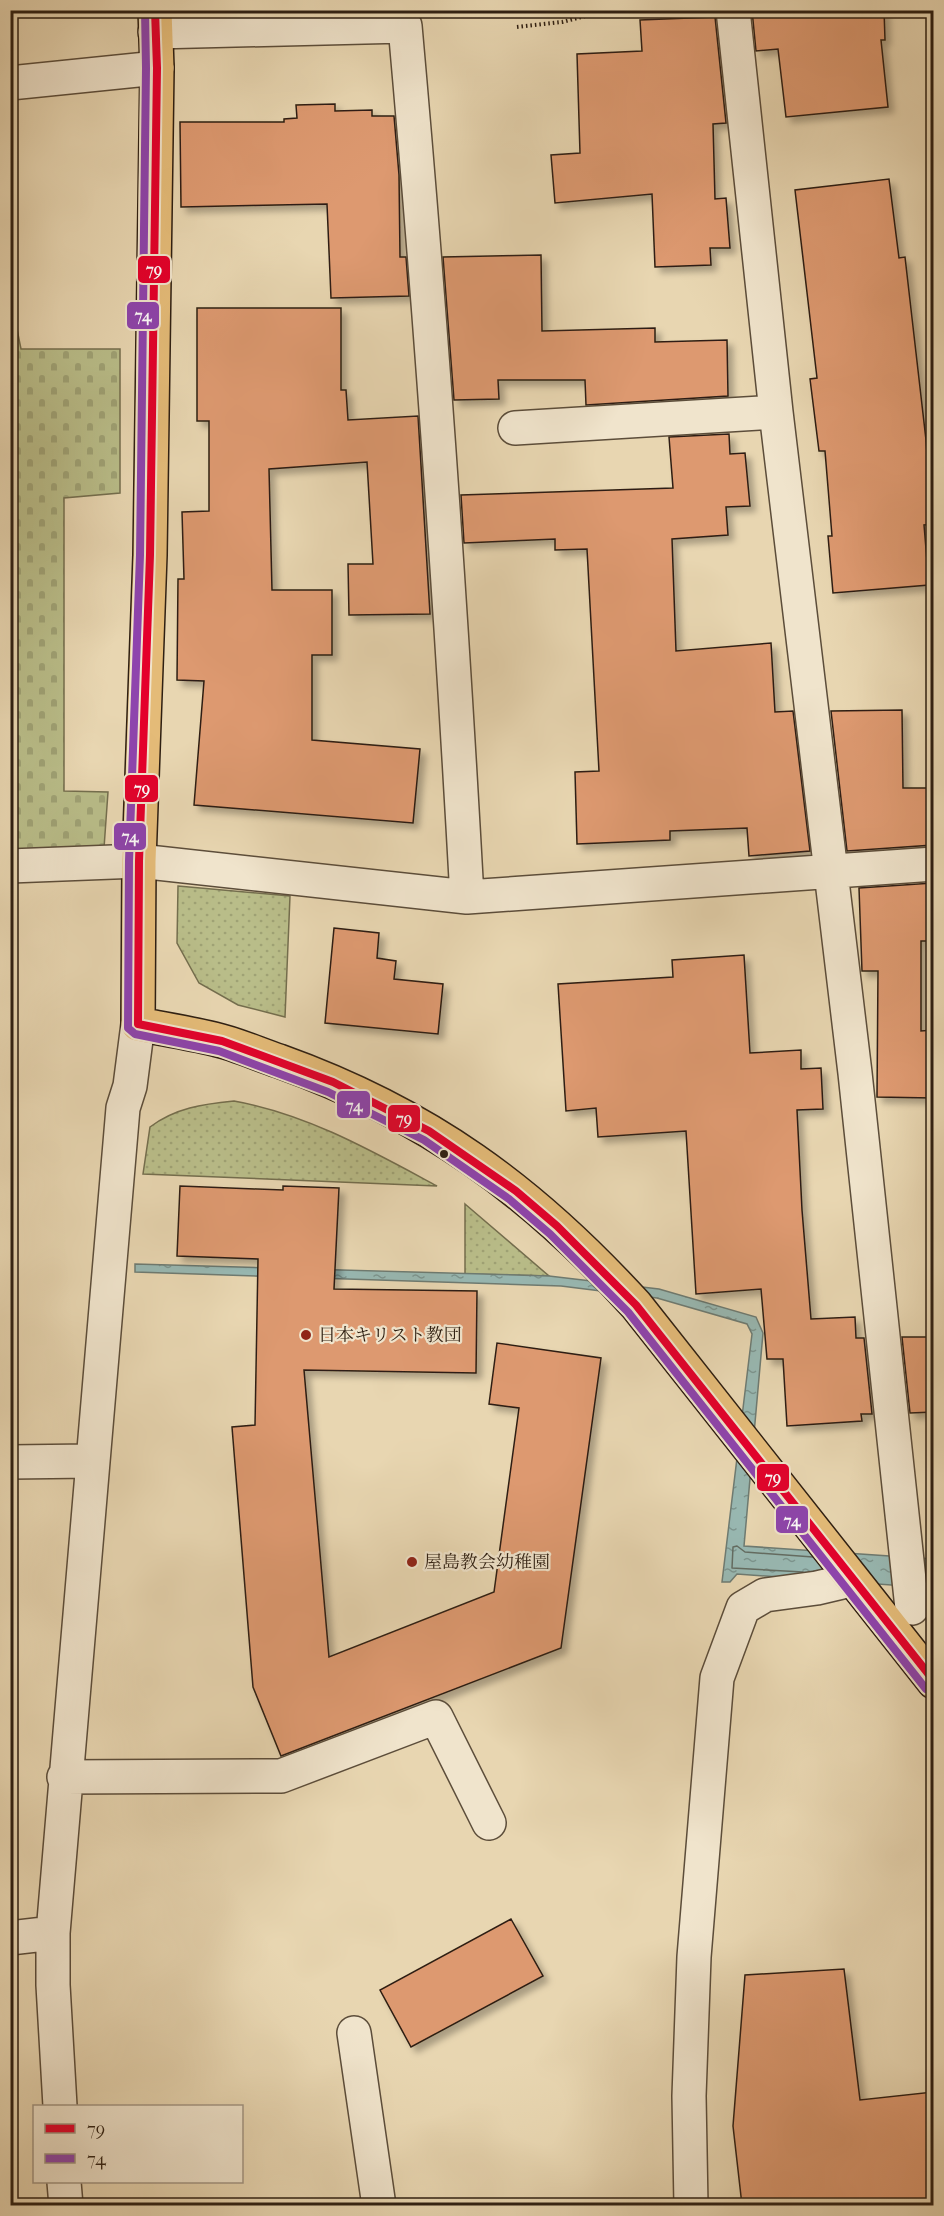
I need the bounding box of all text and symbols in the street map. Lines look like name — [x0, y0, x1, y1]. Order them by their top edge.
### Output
line badge: 79 — [137, 255, 171, 284]
text: 79 — [145, 260, 162, 280]
line badge: 74 — [126, 301, 160, 330]
text: 74 — [134, 306, 153, 326]
line badge: 79 — [124, 774, 159, 803]
text: 79 — [133, 779, 150, 799]
line badge: 74 — [113, 822, 147, 851]
text: 74 — [121, 827, 140, 847]
line badge: 74 — [336, 1090, 371, 1119]
text: 74 — [345, 1096, 364, 1116]
line badge: 79 — [387, 1104, 421, 1133]
text: 79 — [395, 1109, 412, 1129]
unlabelled marker — [438, 1148, 450, 1160]
place label: 日本キリスト教団 — [318, 1325, 462, 1346]
marker: 日本キリスト教団 — [299, 1328, 313, 1342]
line badge: 79 — [756, 1463, 790, 1492]
text: 79 — [764, 1468, 781, 1488]
line badge: 74 — [775, 1505, 809, 1534]
text: 74 — [783, 1511, 802, 1531]
place label: 屋島教会幼稚園 — [424, 1552, 550, 1573]
marker: 屋島教会幼稚園 — [405, 1555, 419, 1569]
legend — [33, 2105, 243, 2183]
text: 79 — [87, 2119, 105, 2140]
text: 74 — [87, 2149, 106, 2170]

